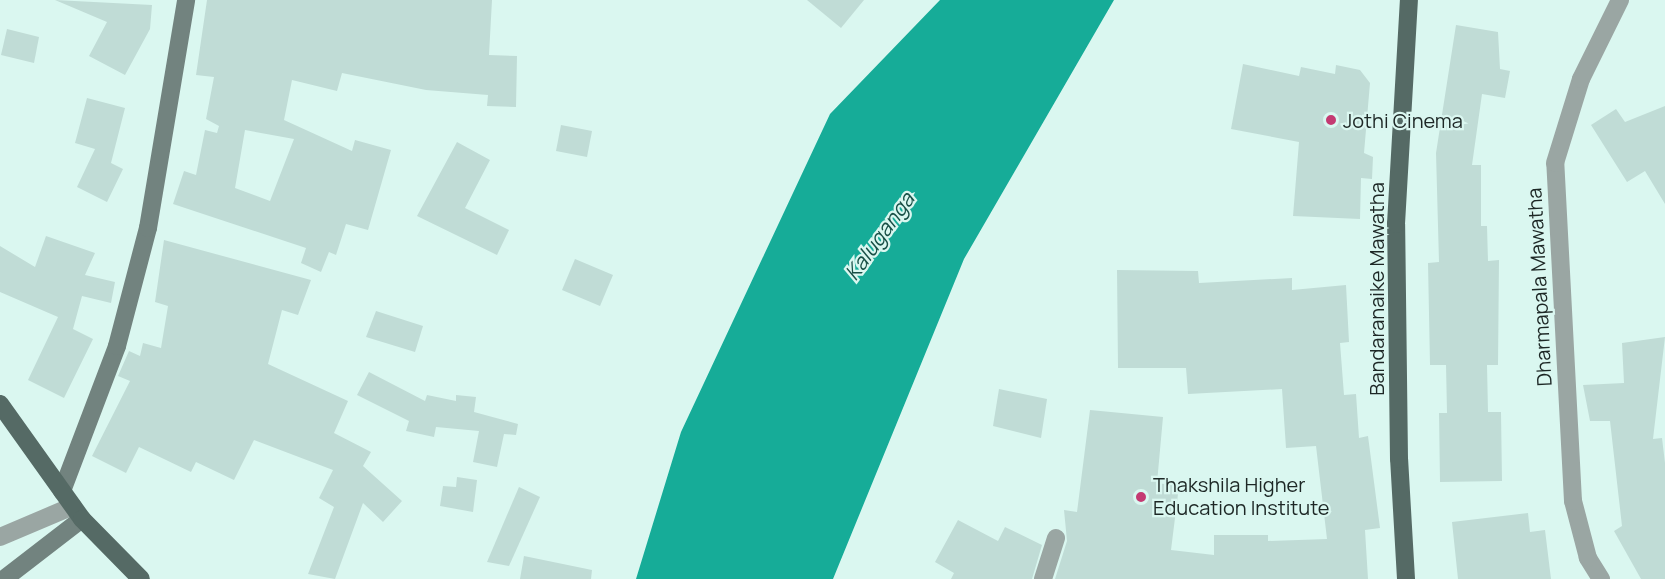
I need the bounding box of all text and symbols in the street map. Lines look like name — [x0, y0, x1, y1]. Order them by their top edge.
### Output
place label: Jothi Cinema — [1343, 108, 1463, 132]
marker: Jothi Cinema — [1324, 113, 1338, 127]
street label: Bandaranaike Mawatha — [1364, 182, 1388, 396]
water label: Kaluganga — [839, 187, 919, 285]
street label: Dharmapala Mawatha — [1522, 187, 1556, 387]
place label: Thakshila Higher Education Institute — [1153, 473, 1330, 520]
marker: Thakshila Higher Education Institute — [1134, 490, 1148, 504]

